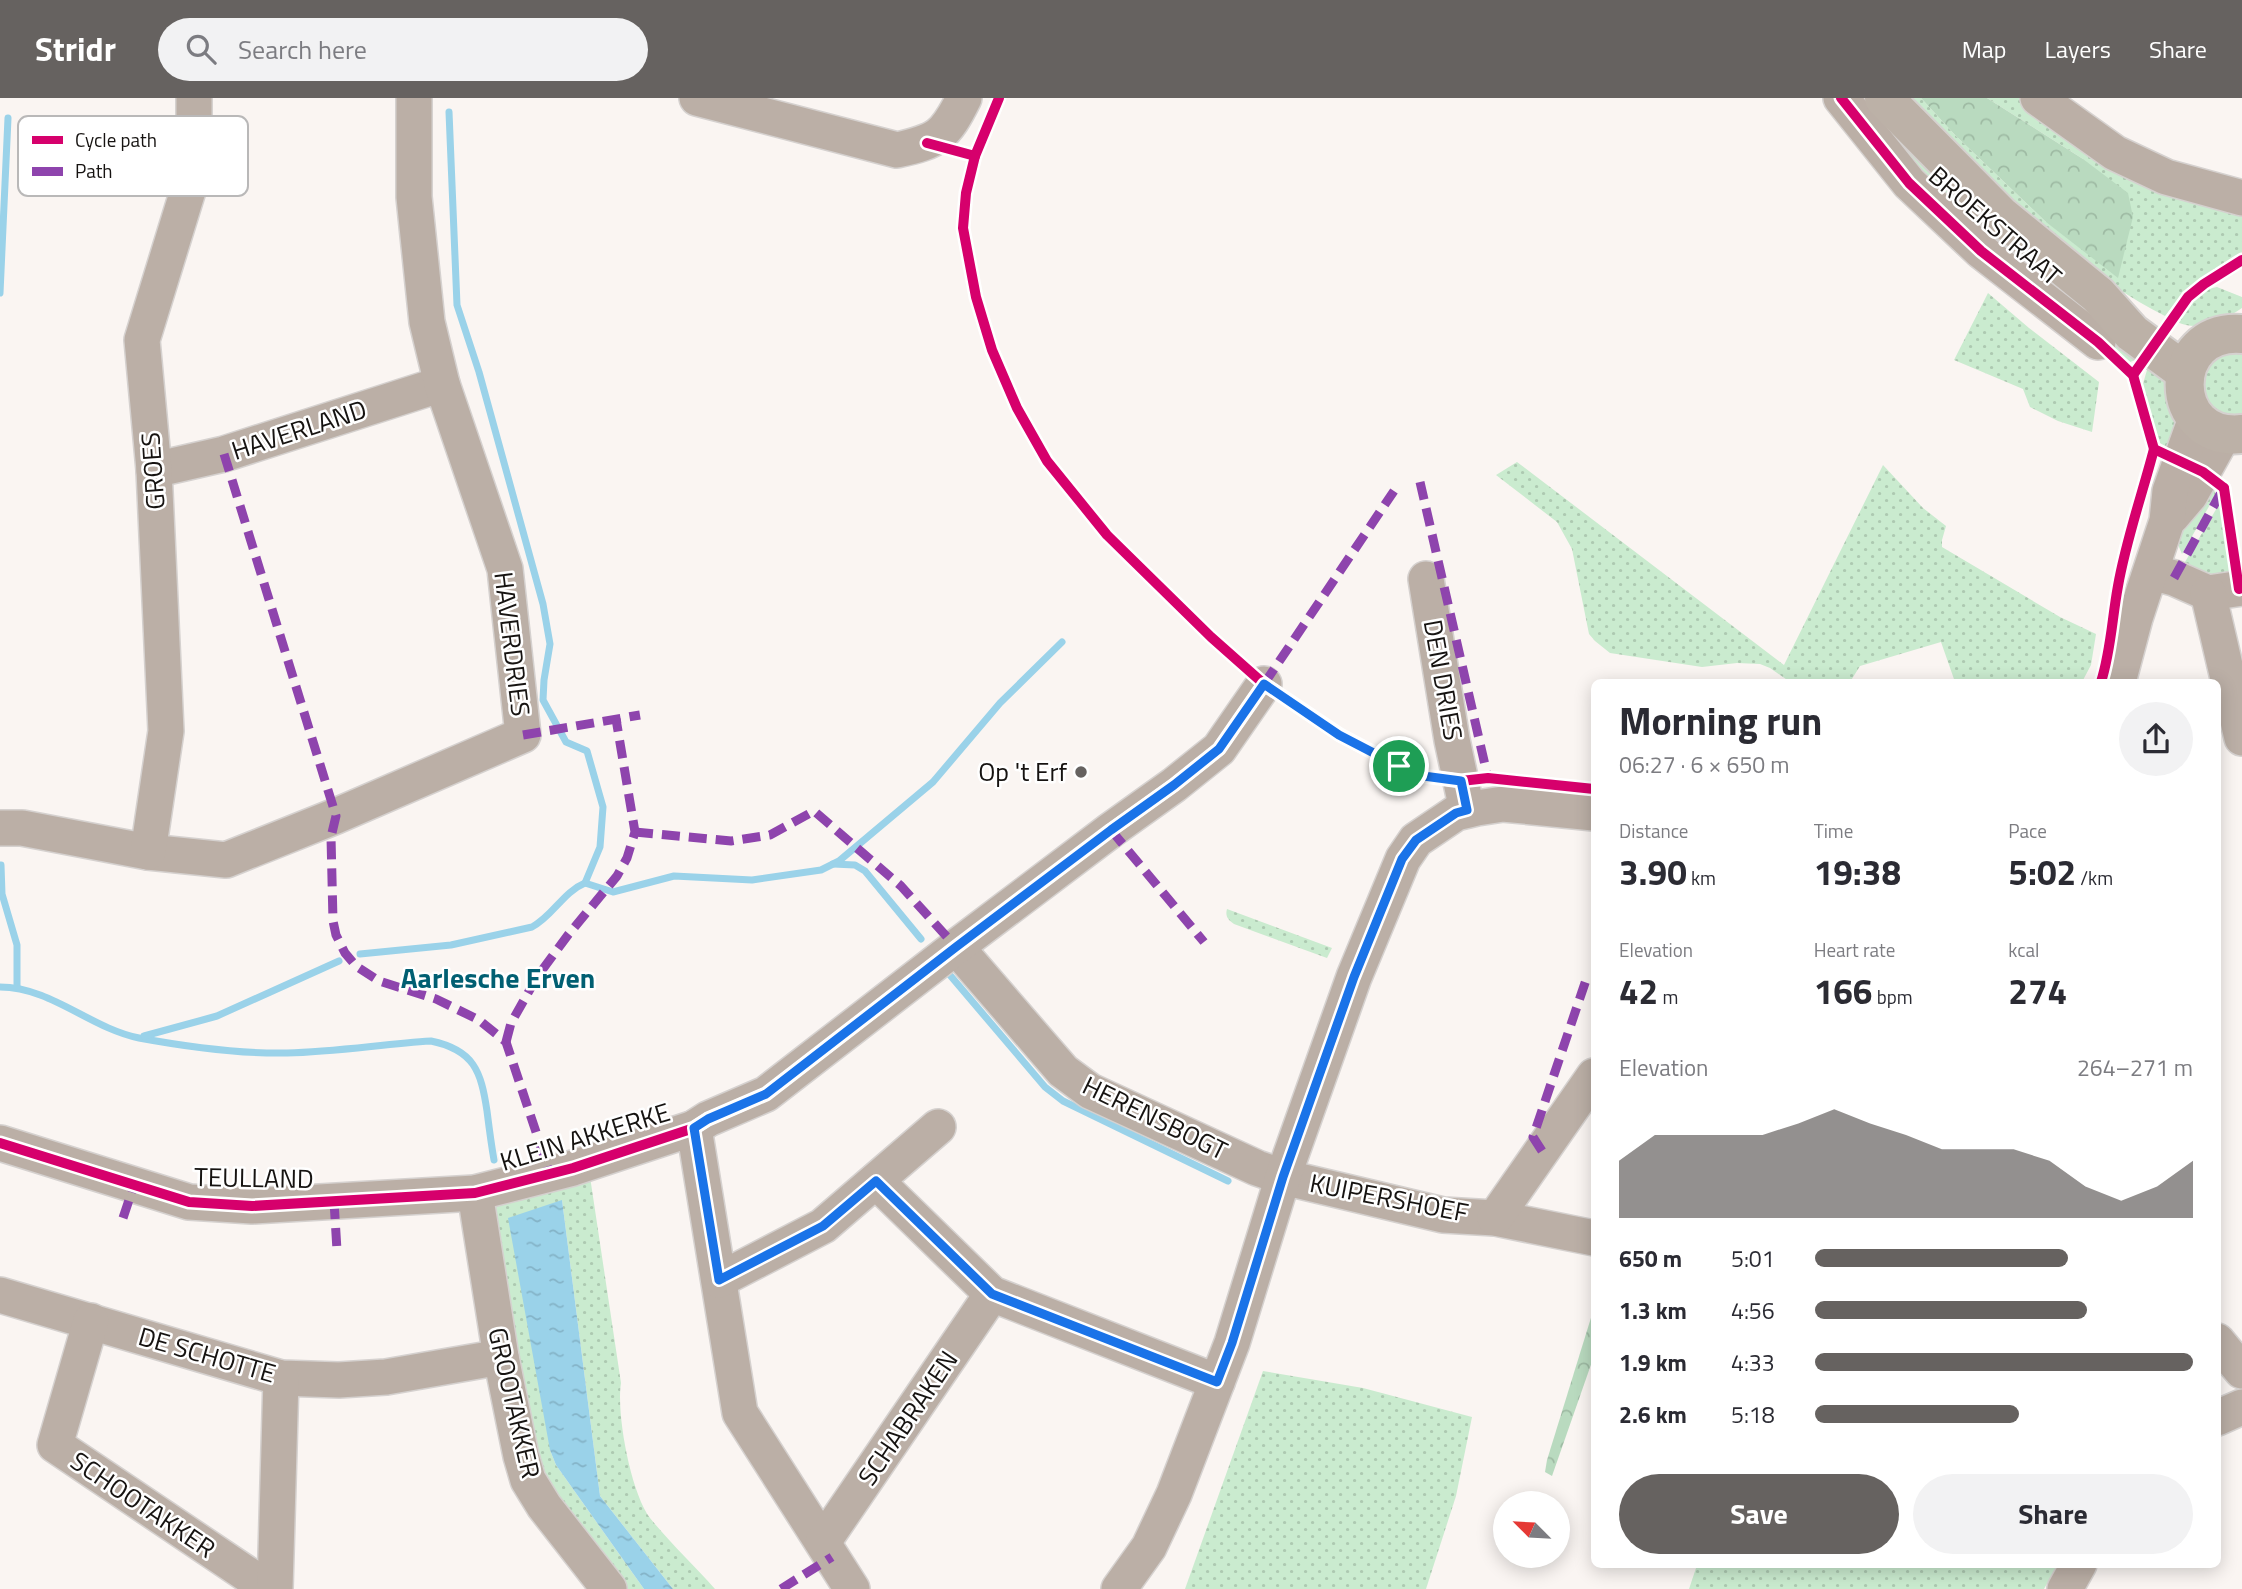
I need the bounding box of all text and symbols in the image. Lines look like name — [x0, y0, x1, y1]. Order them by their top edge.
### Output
search box — [158, 18, 648, 81]
text: Stridr — [35, 24, 116, 74]
icon: search — [182, 30, 220, 68]
text: Search here — [238, 30, 367, 69]
text: Map — [1962, 31, 2007, 67]
text: Layers — [2045, 31, 2111, 67]
text: Share — [2149, 31, 2207, 67]
legend — [18, 116, 248, 196]
text: Cycle path — [75, 125, 157, 154]
text: Path — [75, 156, 113, 185]
street label: BROEKSTRAAT — [1920, 157, 2071, 295]
street label: HAVERLAND — [226, 389, 372, 470]
street label: GROES — [130, 431, 175, 511]
street label: HAVERDRIES — [484, 569, 541, 718]
street label: DEN DRIES — [1414, 616, 1473, 743]
text: Morning run — [1619, 692, 1822, 750]
button: share — [2119, 702, 2193, 776]
pin — [1369, 736, 1429, 796]
icon: arrive — [1380, 747, 1418, 785]
text: 06:27 · 6 × 650 m — [1619, 747, 1789, 782]
place label: Op 't Erf — [978, 752, 1067, 791]
marker: Op 't Erf — [1073, 764, 1089, 780]
text: Distance — [1619, 816, 1688, 845]
text: Time — [1814, 816, 1853, 845]
text: Pace — [2008, 816, 2047, 845]
text: 3.90 — [1619, 845, 1687, 899]
text: 19:38 — [1814, 845, 1901, 899]
text: 5:02 — [2008, 845, 2076, 899]
text: km — [1687, 863, 1716, 892]
text: /km — [2076, 863, 2113, 892]
text: Elevation — [1619, 935, 1693, 964]
text: Heart rate — [1814, 935, 1895, 964]
text: kcal — [2008, 935, 2039, 964]
district label: Aarlesche Erven — [401, 956, 595, 999]
text: 42 — [1619, 964, 1658, 1018]
text: 166 — [1814, 964, 1872, 1018]
text: 274 — [2008, 964, 2067, 1018]
text: m — [1658, 982, 1678, 1011]
text: bpm — [1872, 982, 1913, 1011]
text: Elevation — [1619, 1050, 1708, 1085]
text: 264–271 m — [2077, 1050, 2193, 1085]
street label: HERENSBOGT — [1076, 1066, 1235, 1170]
street label: KLEIN AKKERKE — [495, 1092, 675, 1181]
street label: TEULLAND — [194, 1157, 314, 1198]
street label: KUIPERSHOEF — [1307, 1163, 1472, 1232]
text: 650 m — [1619, 1241, 1682, 1276]
text: 5:01 — [1731, 1241, 1775, 1276]
text: 1.3 km — [1619, 1293, 1687, 1328]
text: 4:56 — [1731, 1293, 1775, 1328]
street label: DE SCHOTTE — [134, 1316, 280, 1393]
street label: GROOTAKKER — [478, 1324, 551, 1482]
street label: SCHABRAKEN — [848, 1342, 967, 1493]
text: 1.9 km — [1619, 1345, 1687, 1380]
text: 4:33 — [1731, 1345, 1775, 1380]
text: 2.6 km — [1619, 1397, 1687, 1432]
text: 5:18 — [1731, 1397, 1775, 1432]
street label: SCHOOTAKKER — [63, 1442, 224, 1568]
button: Save — [1619, 1474, 1899, 1554]
button: Share — [1913, 1474, 2193, 1554]
north arrow — [1493, 1491, 1570, 1568]
map controls — [1493, 1491, 1570, 1568]

